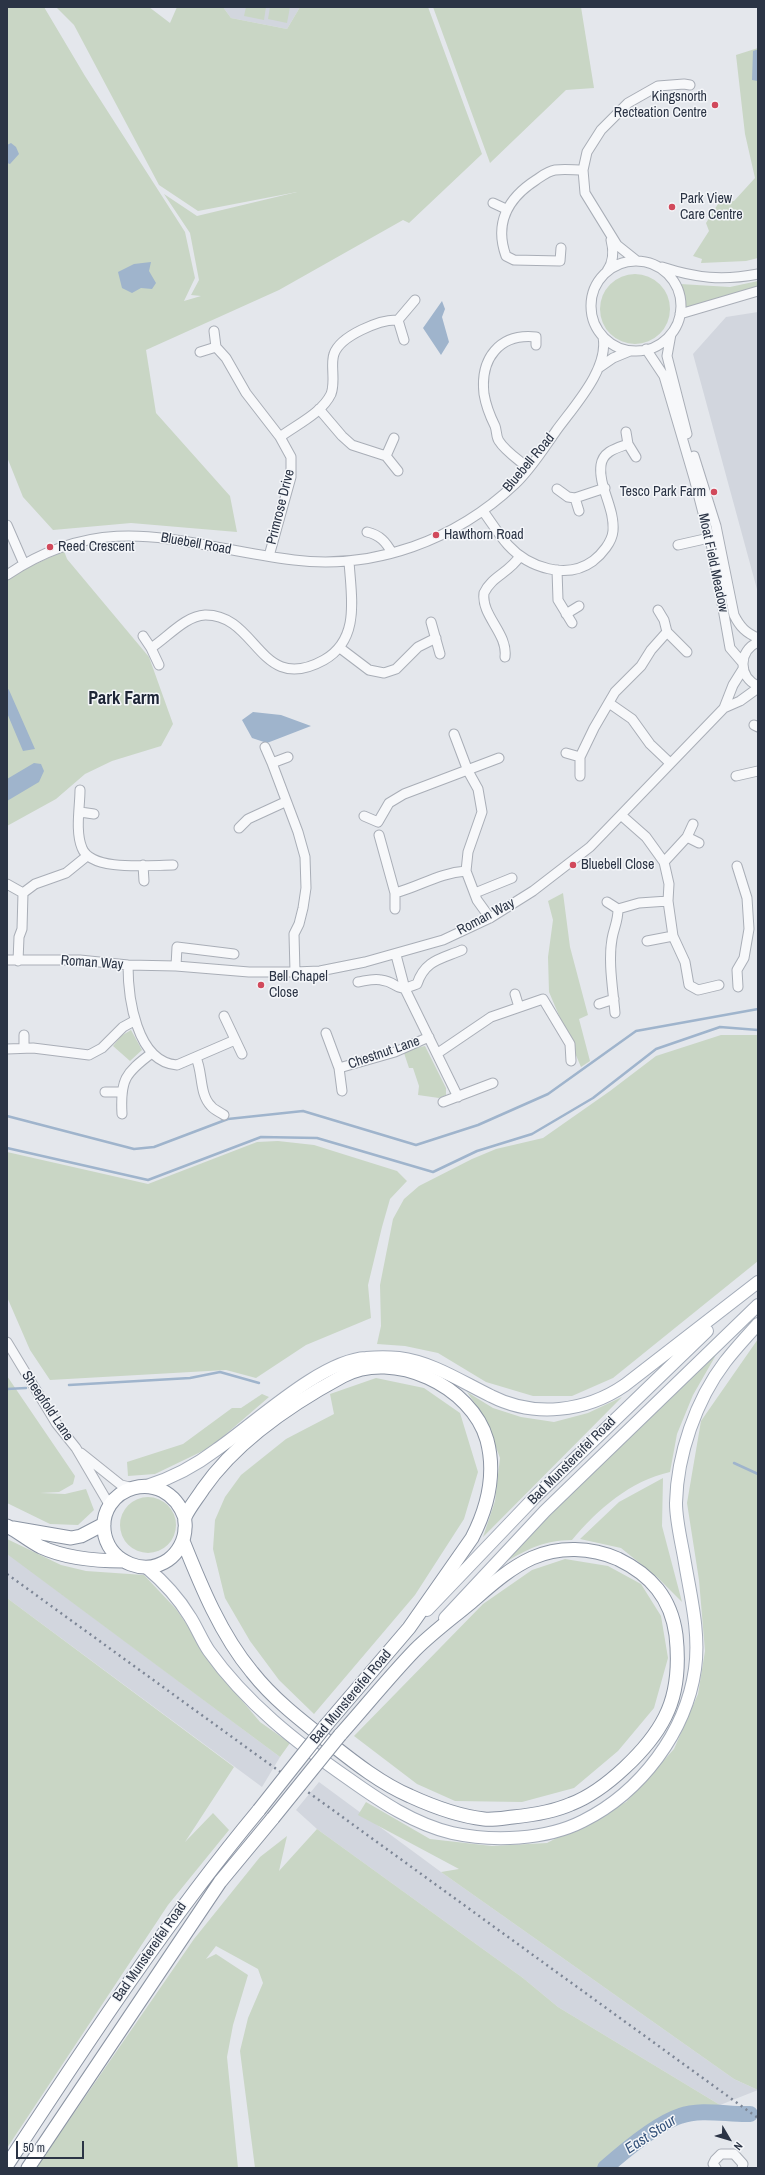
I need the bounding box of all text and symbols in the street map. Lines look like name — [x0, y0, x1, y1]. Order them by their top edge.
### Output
place label: Kingsnorth Recteation Centre — [614, 89, 707, 122]
marker: Kingsnorth Recteation Centre — [710, 100, 720, 110]
place label: Park View Care Centre — [680, 191, 743, 224]
marker: Park View Care Centre — [667, 202, 677, 212]
street label: Bluebell Road — [500, 430, 558, 496]
street label: Primrose Drive — [264, 468, 298, 546]
place label: Tesco Park Farm — [620, 484, 706, 500]
marker: Tesco Park Farm — [709, 487, 719, 497]
street label: Moat Field Meadow — [694, 512, 732, 614]
place label: Hawthorn Road — [444, 527, 524, 543]
street label: Bluebell Road — [159, 530, 233, 558]
marker: Hawthorn Road — [431, 530, 441, 540]
place label: Reed Crescent — [58, 539, 135, 555]
marker: Reed Crescent — [45, 542, 55, 552]
district label: Park Farm — [88, 688, 160, 710]
place label: Bluebell Close — [581, 857, 654, 873]
marker: Bluebell Close — [568, 860, 578, 870]
street label: Roman Way — [454, 895, 518, 939]
street label: Roman Way — [60, 952, 124, 974]
place label: Bell Chapel Close — [269, 969, 328, 1002]
marker: Bell Chapel Close — [256, 980, 266, 990]
street label: Chestnut Lane — [346, 1033, 422, 1073]
street label: Sheepfold Lane — [18, 1368, 76, 1444]
street label: Bad Munstereifel Road — [525, 1414, 619, 1508]
street label: Bad Munstereifel Road — [307, 1647, 395, 1747]
street label: Bad Munstereifel Road — [109, 1899, 191, 2005]
water label: East Stour — [622, 2112, 680, 2158]
north arrow — [709, 2119, 749, 2159]
scale bar — [18, 2133, 86, 2159]
text: 50 m — [23, 2140, 45, 2156]
text: N — [731, 2140, 746, 2153]

